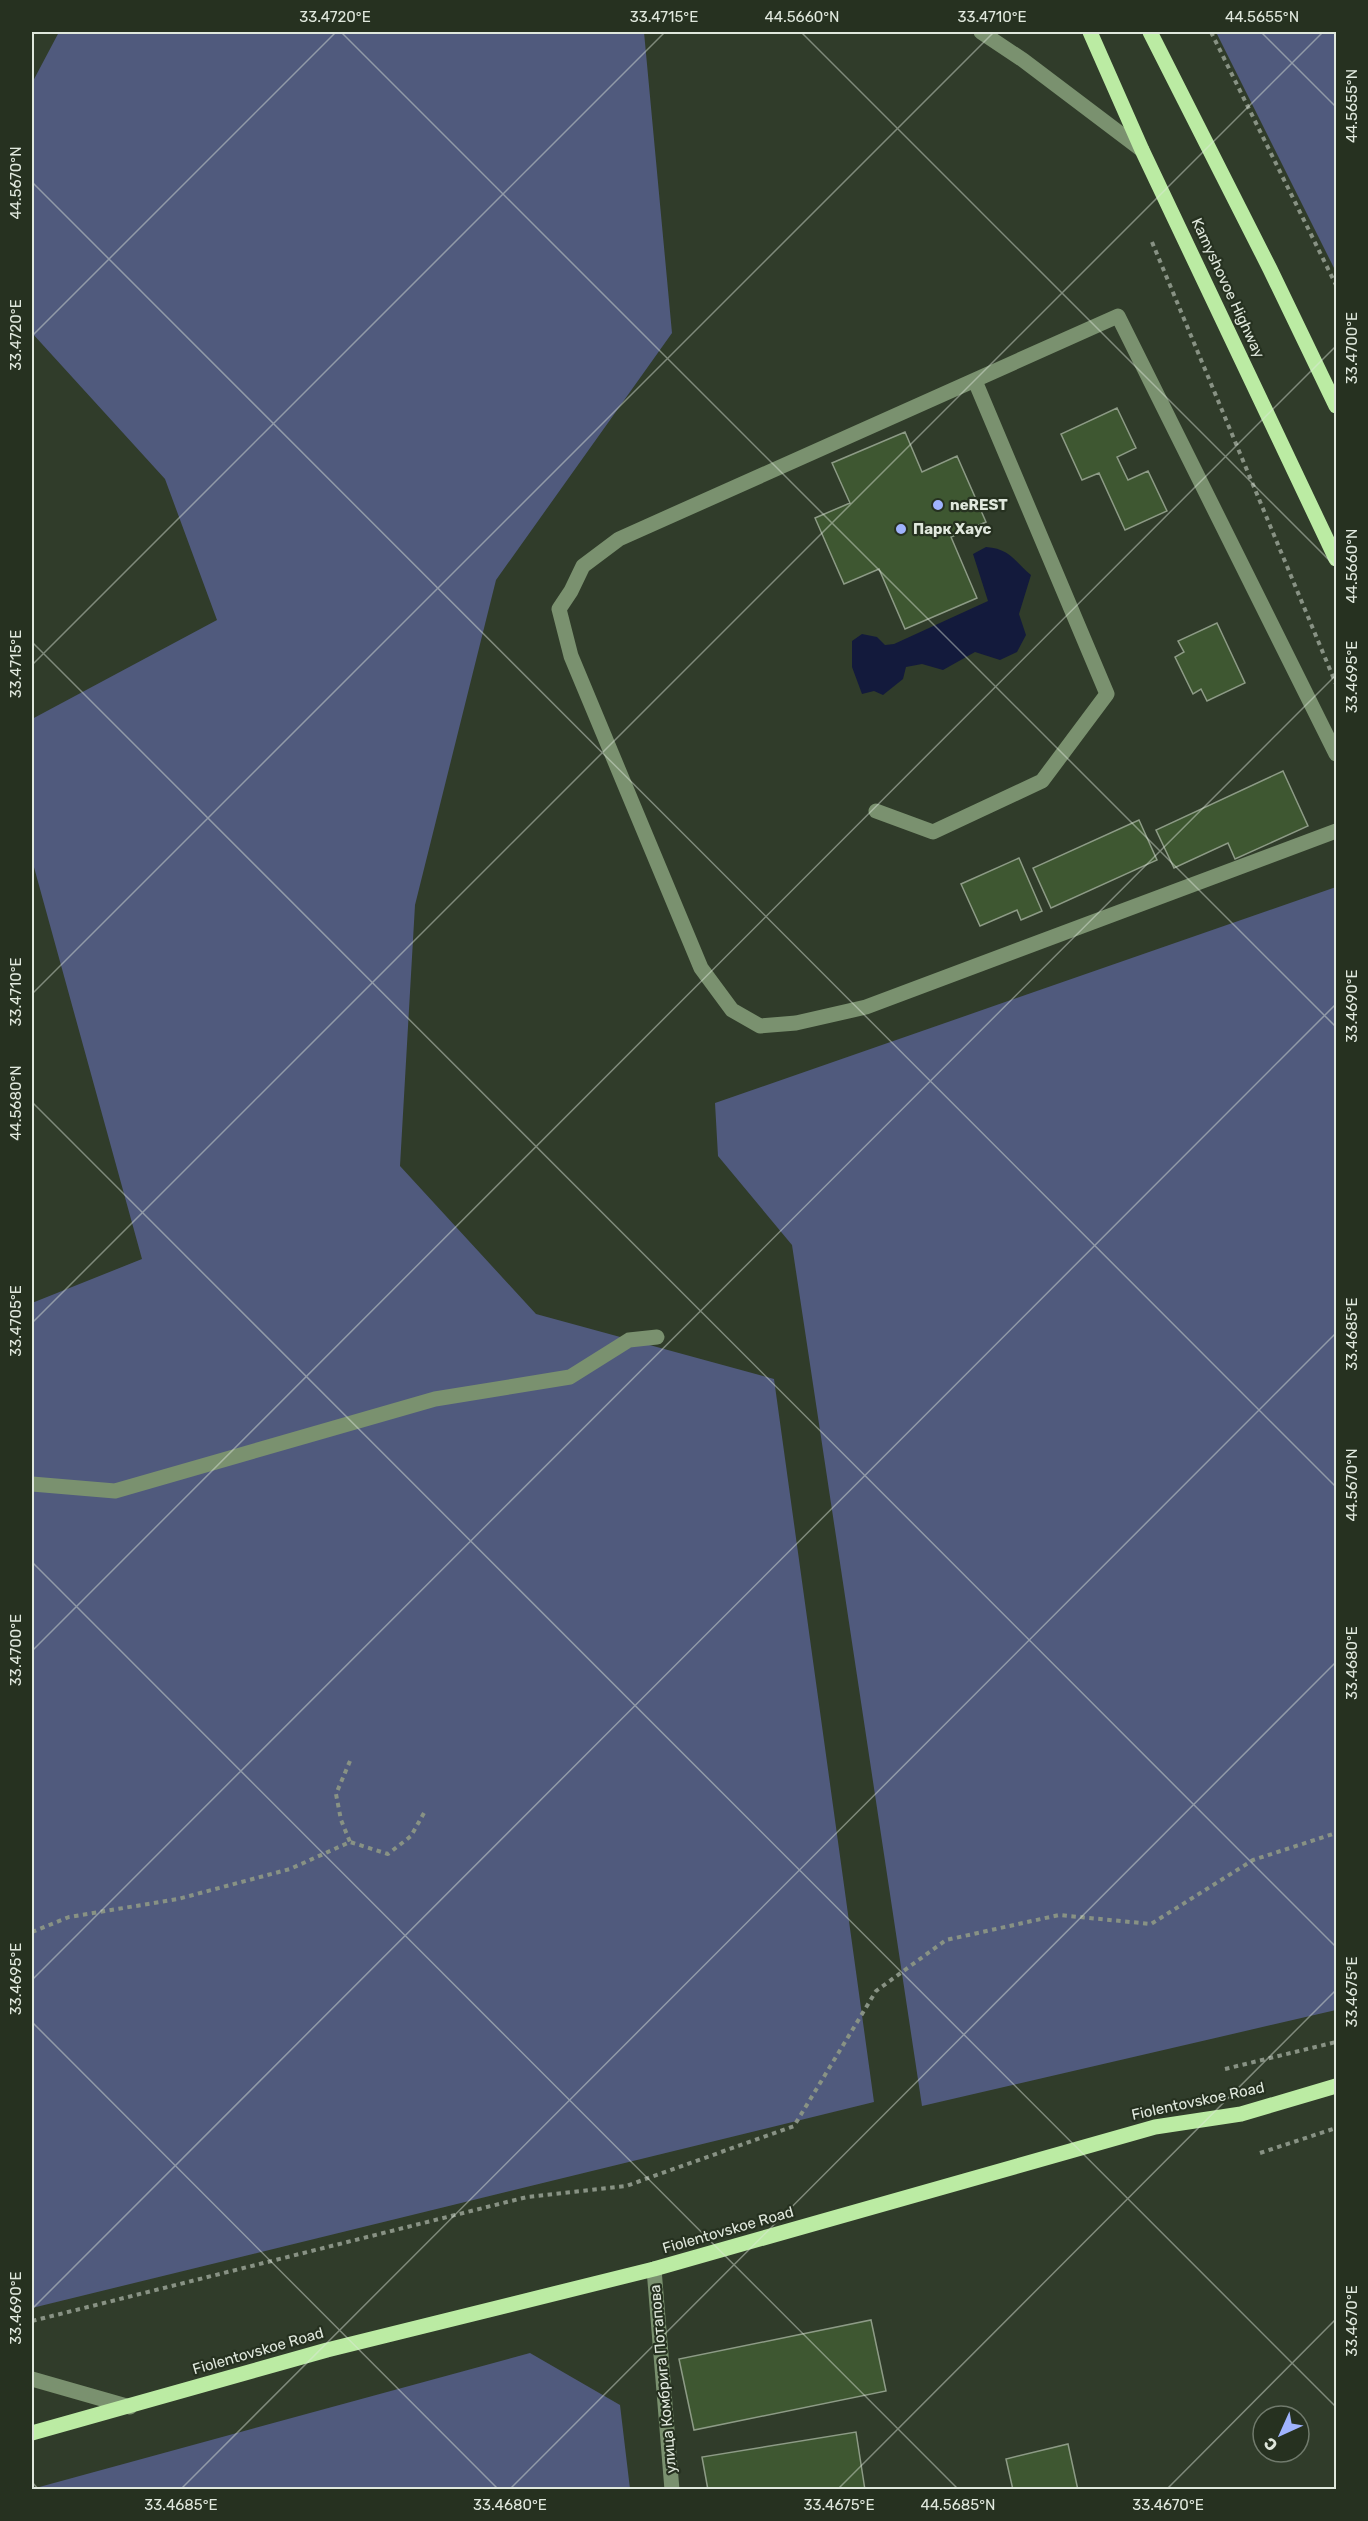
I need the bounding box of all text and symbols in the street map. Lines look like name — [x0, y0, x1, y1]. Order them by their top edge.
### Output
text: 33.4720°E — [299, 8, 371, 26]
text: 33.4715°E — [630, 8, 698, 26]
text: 44.5660°N — [765, 8, 839, 26]
text: 33.4710°E — [957, 8, 1027, 26]
text: 44.5655°N — [1225, 8, 1299, 26]
text: 44.5655°N — [1343, 69, 1361, 143]
text: 44.5670°N — [7, 146, 25, 220]
street label: Kamyshovoe Highway — [1188, 215, 1268, 361]
text: 33.4720°E — [7, 299, 25, 371]
text: 33.4700°E — [1343, 312, 1361, 384]
place label: neREST — [950, 496, 1008, 514]
marker: neREST — [931, 498, 945, 512]
place label: Парк Хаус — [913, 520, 992, 538]
marker: Парк Хаус — [894, 522, 908, 536]
text: 44.5660°N — [1343, 529, 1361, 603]
text: 33.4715°E — [7, 630, 25, 698]
text: 33.4695°E — [1343, 641, 1361, 713]
text: 33.4710°E — [7, 957, 25, 1027]
text: 33.4690°E — [1343, 969, 1361, 1043]
text: 44.5680°N — [7, 1065, 25, 1141]
text: 33.4705°E — [7, 1285, 25, 1357]
text: 33.4685°E — [1343, 1297, 1361, 1371]
text: 44.5670°N — [1343, 1448, 1361, 1522]
text: 33.4700°E — [7, 1614, 25, 1686]
text: 33.4680°E — [1343, 1626, 1361, 1700]
text: 33.4695°E — [7, 1943, 25, 2015]
text: 33.4675°E — [1343, 1957, 1361, 2028]
street label: Fiolentovskoe Road — [1130, 2078, 1266, 2124]
street label: Fiolentovskoe Road — [660, 2203, 796, 2257]
text: 33.4690°E — [7, 2271, 25, 2345]
street label: улица Комбрига Потапова — [646, 2284, 680, 2474]
text: 33.4670°E — [1343, 2285, 1361, 2357]
street label: Fiolentovskoe Road — [190, 2324, 326, 2378]
north arrow — [1251, 2404, 1311, 2464]
text: С — [1260, 2434, 1281, 2455]
text: 33.4685°E — [144, 2496, 218, 2514]
text: 33.4680°E — [473, 2496, 547, 2514]
text: 33.4675°E — [804, 2496, 875, 2514]
text: 44.5685°N — [921, 2496, 995, 2514]
text: 33.4670°E — [1132, 2496, 1204, 2514]

